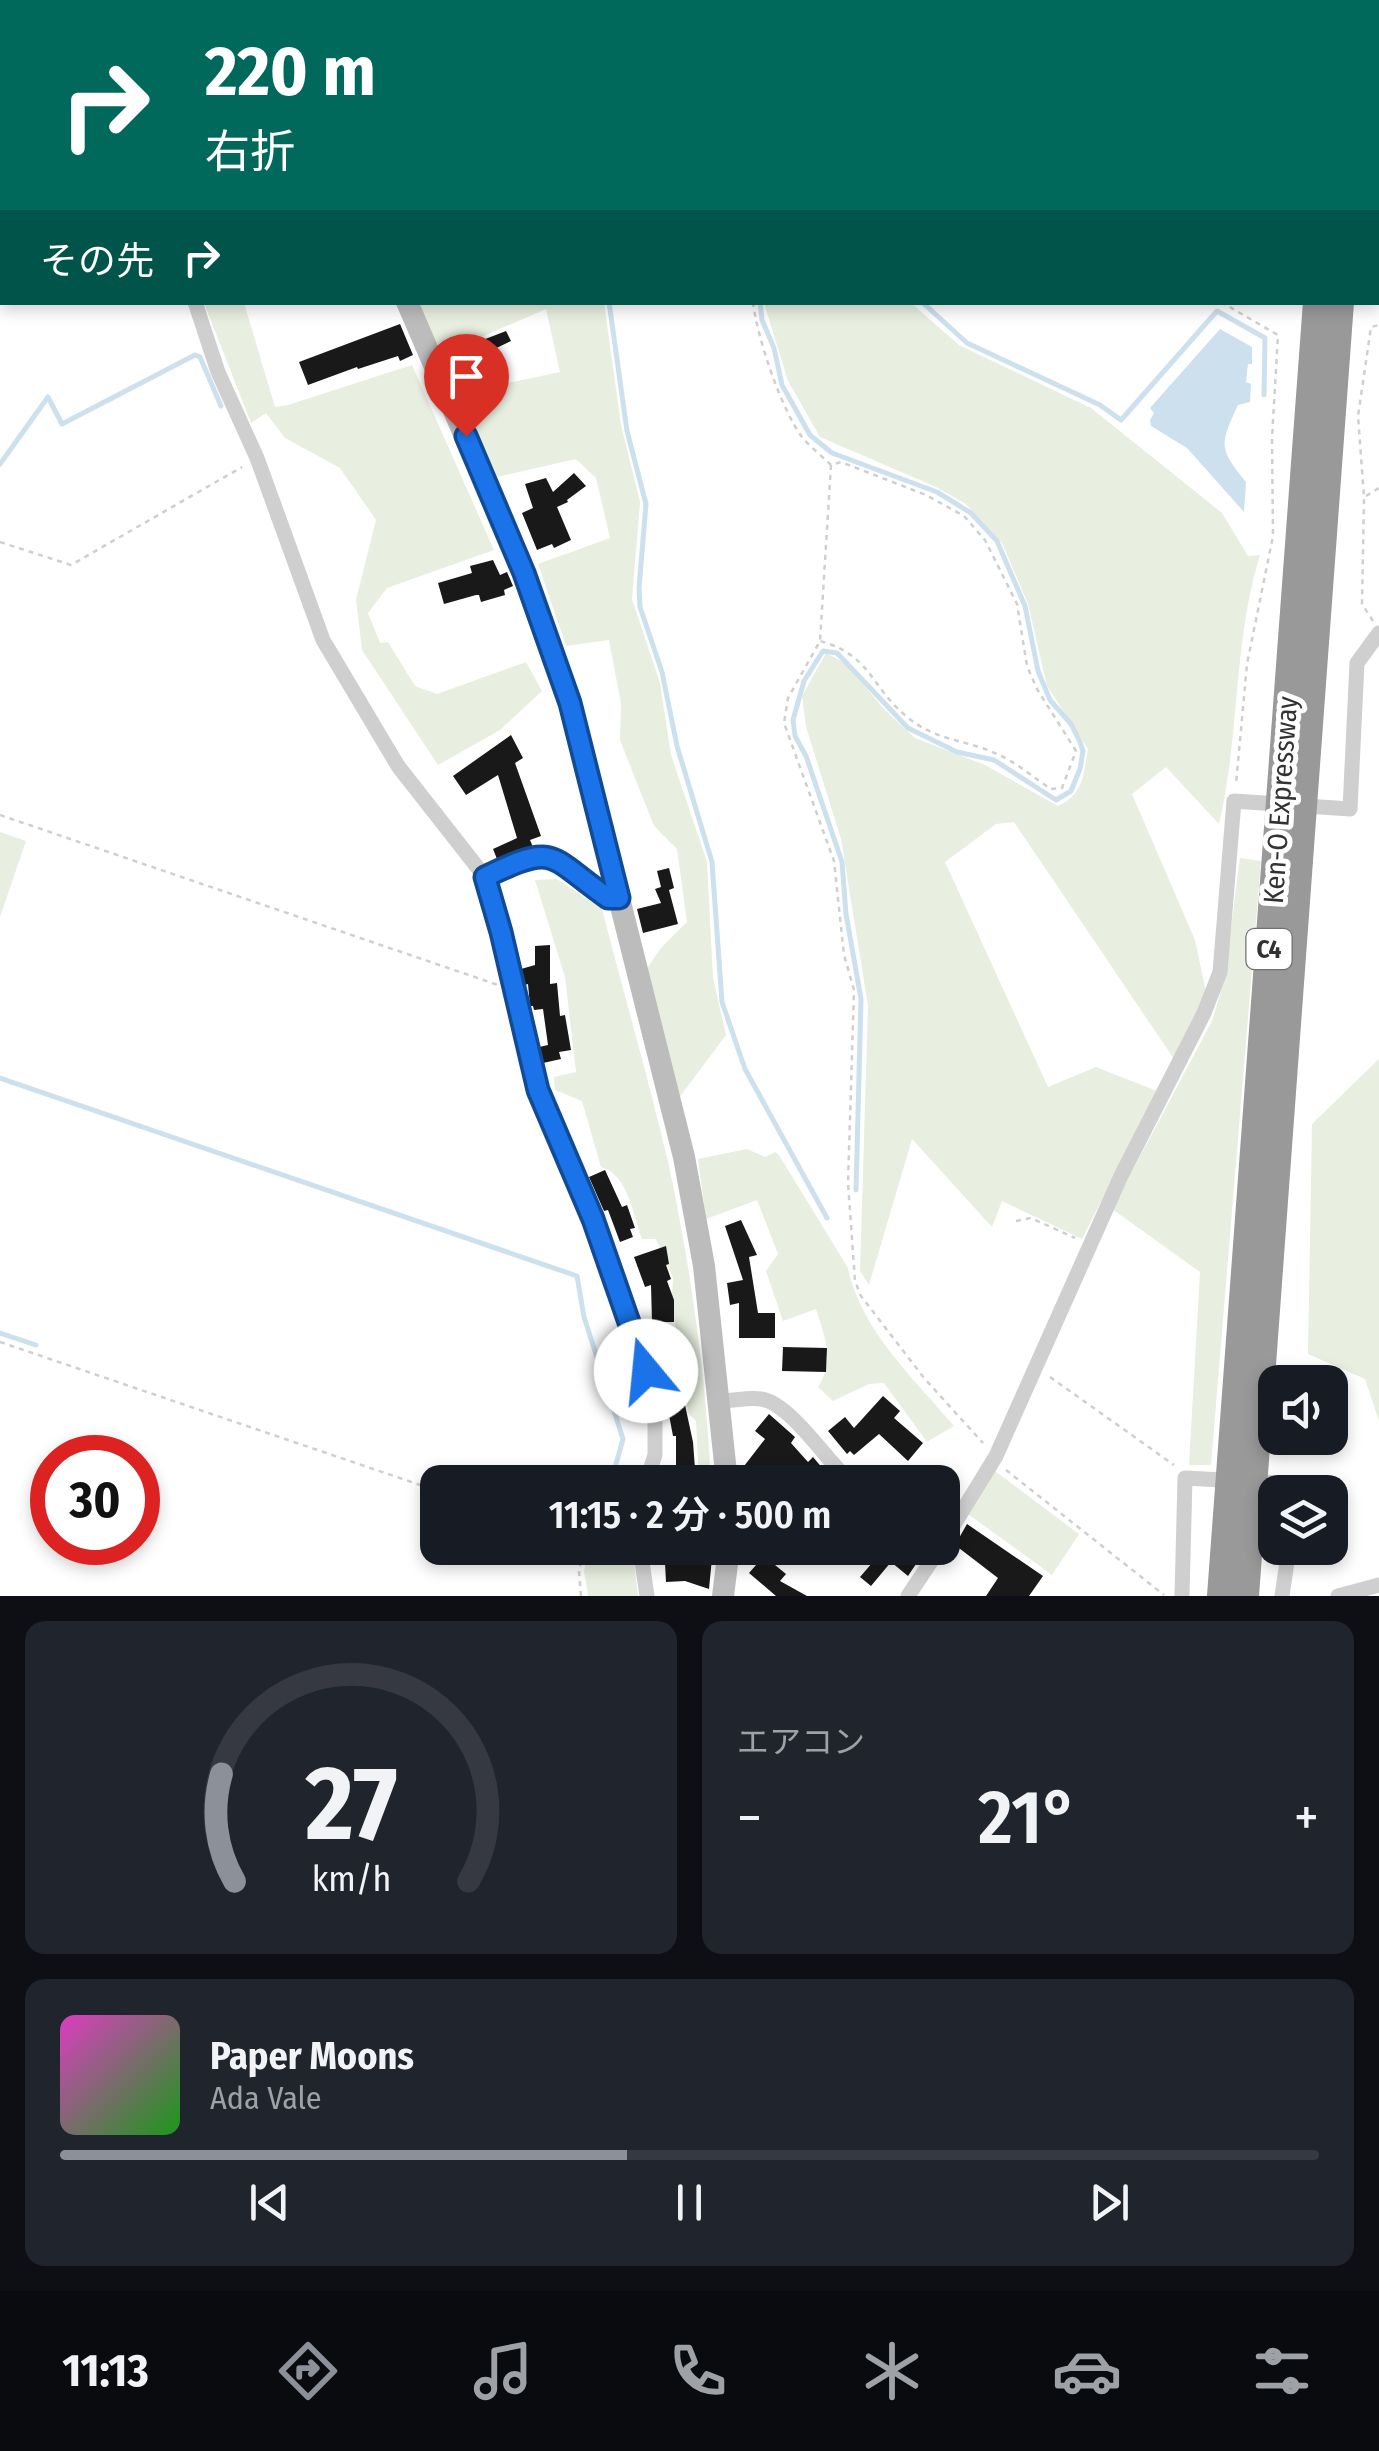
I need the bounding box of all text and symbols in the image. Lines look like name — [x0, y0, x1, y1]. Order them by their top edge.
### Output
text: 220 m — [205, 30, 376, 114]
icon: right — [40, 40, 170, 170]
text: 右折 — [205, 125, 295, 179]
icon: right — [174, 230, 229, 285]
text: その先 — [40, 238, 154, 284]
pin — [424, 334, 509, 437]
icon: arrive — [439, 349, 494, 404]
street label: Ken-O Expressway — [1257, 695, 1304, 905]
road number: C4 — [1246, 929, 1292, 969]
position arrow — [594, 1319, 698, 1423]
map controls — [1258, 1365, 1348, 1565]
button: sound — [1258, 1365, 1348, 1455]
speed limit sign: 30 — [30, 1435, 160, 1565]
button: layers — [1258, 1475, 1348, 1565]
text: 11:15 · 2 分 · 500 m — [549, 1492, 831, 1538]
text: エアコン — [737, 1723, 865, 1761]
text: 27 — [304, 1742, 397, 1867]
text: 21° — [978, 1773, 1078, 1863]
text: − — [737, 1785, 762, 1851]
text: + — [1294, 1785, 1319, 1851]
text: km/h — [311, 1858, 391, 1900]
text: Paper Moons — [210, 2033, 414, 2079]
text: Ada Vale — [210, 2079, 322, 2117]
icon: previous — [242, 2175, 297, 2230]
icon: pause — [662, 2175, 717, 2230]
icon: next — [1082, 2175, 1137, 2230]
icon: directions — [273, 2336, 343, 2406]
icon: music — [468, 2336, 538, 2406]
icon: phone — [663, 2336, 733, 2406]
icon: climate — [857, 2336, 927, 2406]
icon: car — [1052, 2336, 1122, 2406]
icon: filters — [1247, 2336, 1317, 2406]
text: 11:13 — [62, 2344, 149, 2398]

